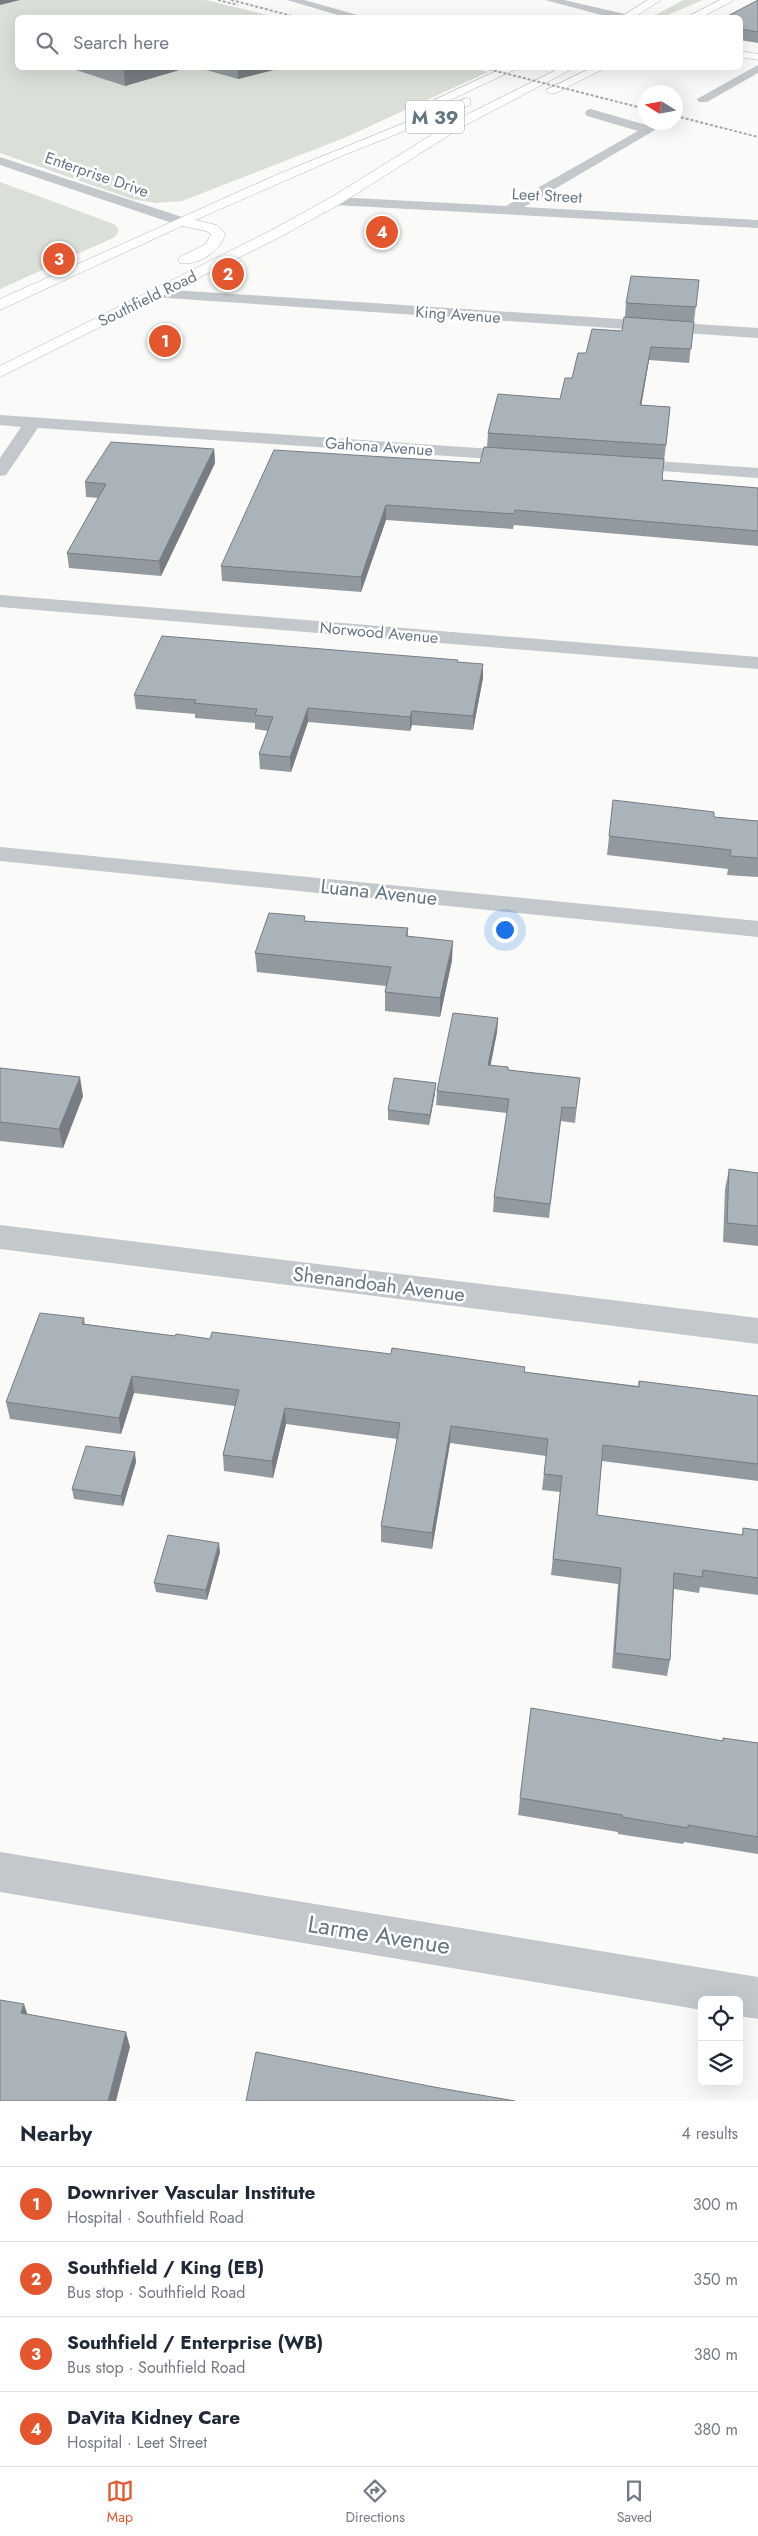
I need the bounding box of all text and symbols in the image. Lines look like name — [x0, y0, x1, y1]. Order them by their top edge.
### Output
search box — [15, 15, 743, 70]
icon: search — [33, 29, 61, 57]
text: Search here — [73, 29, 169, 56]
north arrow — [638, 85, 683, 130]
road number: M 39 — [406, 100, 464, 134]
street label: Enterprise Drive — [42, 146, 152, 203]
street label: Leet Street — [511, 182, 583, 209]
pin: 4 — [366, 213, 398, 251]
pin: 3 — [43, 240, 75, 278]
pin: 2 — [212, 255, 244, 293]
street label: Southfield Road — [94, 265, 200, 332]
street label: King Avenue — [415, 300, 501, 329]
pin: 1 — [149, 322, 181, 360]
street label: Gahona Avenue — [324, 431, 434, 462]
street label: Norwood Avenue — [319, 616, 439, 649]
street label: Luana Avenue — [319, 872, 439, 913]
your location — [492, 917, 518, 943]
street label: Shenandoah Avenue — [291, 1260, 467, 1309]
street label: Larme Avenue — [305, 1906, 453, 1963]
map controls — [698, 1996, 743, 2086]
button: locate — [698, 1996, 743, 2041]
button: layers — [698, 2041, 743, 2086]
text: Nearby — [20, 2119, 92, 2149]
text: 4 results — [682, 2122, 738, 2145]
text: Downriver Vascular Institute — [67, 2179, 315, 2206]
text: 1 — [32, 2193, 40, 2216]
text: 300 m — [693, 2193, 738, 2216]
text: Hospital · Southfield Road — [67, 2206, 244, 2229]
text: Southfield / King (EB) — [67, 2254, 264, 2281]
text: 2 — [31, 2268, 41, 2291]
text: 350 m — [693, 2268, 738, 2291]
text: Bus stop · Southfield Road — [67, 2281, 245, 2304]
text: Southfield / Enterprise (WB) — [67, 2329, 323, 2356]
text: 3 — [31, 2343, 41, 2366]
text: 380 m — [694, 2343, 738, 2366]
text: Bus stop · Southfield Road — [67, 2356, 245, 2379]
text: DaVita Kidney Care — [67, 2404, 240, 2431]
text: 4 — [30, 2418, 42, 2441]
text: 380 m — [694, 2418, 738, 2441]
text: Hospital · Leet Street — [67, 2431, 207, 2454]
tab: Map — [106, 2477, 134, 2527]
tab: Directions — [346, 2477, 405, 2527]
tab: Saved — [617, 2477, 652, 2527]

